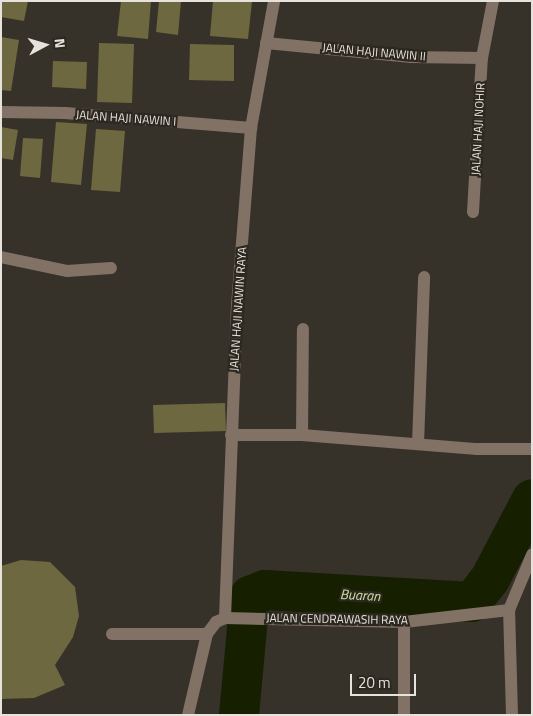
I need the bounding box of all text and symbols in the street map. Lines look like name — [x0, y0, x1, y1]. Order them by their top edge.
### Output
north arrow — [20, 20, 70, 70]
text: N — [49, 37, 71, 49]
street label: JALAN HAJI NAWIN II — [322, 40, 426, 64]
street label: JALAN HAJI NOHIR — [468, 82, 488, 176]
street label: JALAN HAJI NAWIN I — [75, 107, 177, 129]
street label: JALAN HAJI NAWIN RAYA — [226, 246, 250, 372]
water label: Buaran — [339, 586, 381, 604]
street label: JALAN CENDRAWASIH RAYA — [266, 611, 408, 627]
scale bar — [353, 664, 419, 696]
text: 20 m — [358, 671, 391, 694]

